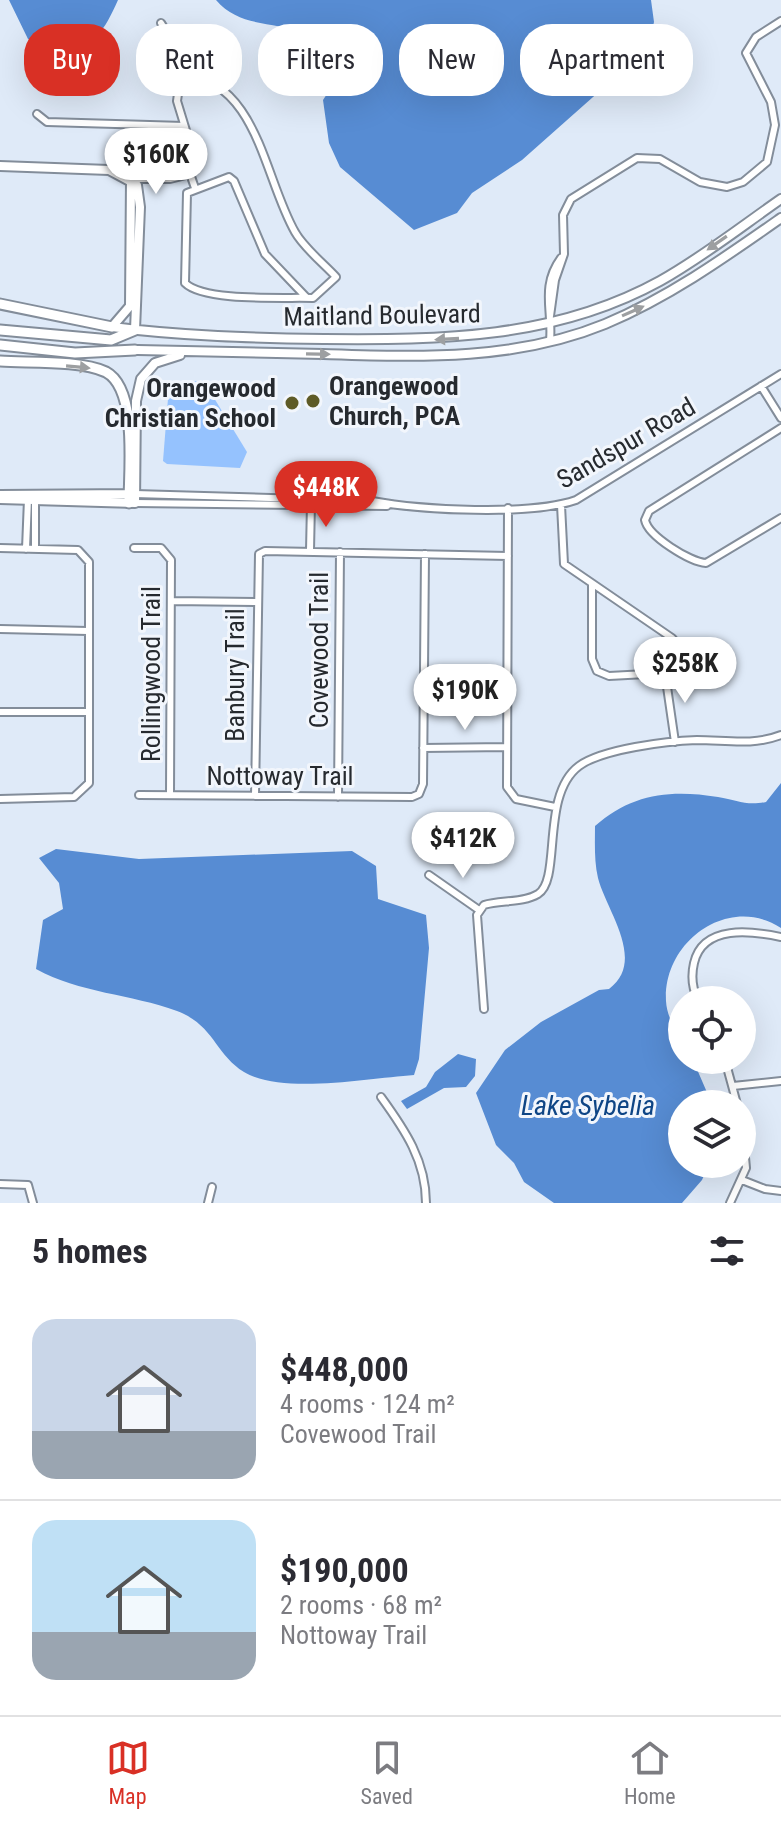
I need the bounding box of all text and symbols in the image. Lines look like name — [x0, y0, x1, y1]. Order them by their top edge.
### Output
chip: Buy — [24, 24, 120, 96]
chip: Rent — [136, 24, 242, 96]
chip: Filters — [258, 24, 383, 96]
chip: New — [399, 24, 504, 96]
chip: Apartment — [520, 24, 693, 96]
pin: $160K — [100, 128, 212, 196]
text: $160K — [123, 139, 189, 169]
one-way arrow — [707, 235, 728, 250]
street label: Maitland Boulevard — [283, 298, 481, 332]
one-way arrow — [621, 304, 645, 318]
one-way arrow — [434, 333, 459, 346]
one-way arrow — [306, 348, 331, 360]
one-way arrow — [66, 361, 91, 374]
place label: Orangewood Church, PCA — [329, 371, 460, 431]
place label: Orangewood Christian School — [105, 373, 276, 433]
street label: Sandspur Road — [551, 391, 701, 495]
marker: Orangewood Church, PCA — [304, 392, 322, 410]
marker: Orangewood Christian School — [283, 394, 301, 412]
pin: $448K — [270, 461, 382, 529]
text: $448K — [293, 472, 359, 502]
street label: Covewood Trail — [304, 572, 334, 728]
street label: Rollingwood Trail — [136, 586, 166, 762]
street label: Banbury Trail — [220, 608, 250, 742]
pin: $258K — [629, 637, 741, 705]
text: $258K — [652, 648, 718, 678]
pin: $190K — [409, 664, 521, 732]
text: $190K — [432, 675, 498, 705]
street label: Nottoway Trail — [206, 761, 354, 791]
pin: $412K — [407, 812, 519, 880]
text: $412K — [430, 823, 496, 853]
map controls — [668, 986, 756, 1178]
button: locate — [668, 986, 756, 1074]
water label: Lake Sybelia — [521, 1089, 655, 1122]
button: layers — [668, 1090, 756, 1178]
icon: filters — [705, 1229, 749, 1273]
text: 5 homes — [32, 1231, 148, 1271]
text: $448,000 — [280, 1349, 409, 1389]
icon: home — [96, 1351, 192, 1447]
text: 4 rooms · 124 m² — [280, 1389, 455, 1419]
text: Covewood Trail — [280, 1419, 436, 1449]
text: $190,000 — [280, 1550, 409, 1590]
icon: home — [96, 1552, 192, 1648]
text: 2 rooms · 68 m² — [280, 1590, 442, 1620]
text: Nottoway Trail — [280, 1620, 427, 1650]
tab: Map — [106, 1736, 150, 1809]
tab: Saved — [361, 1736, 413, 1809]
tab: Home — [624, 1736, 675, 1809]

